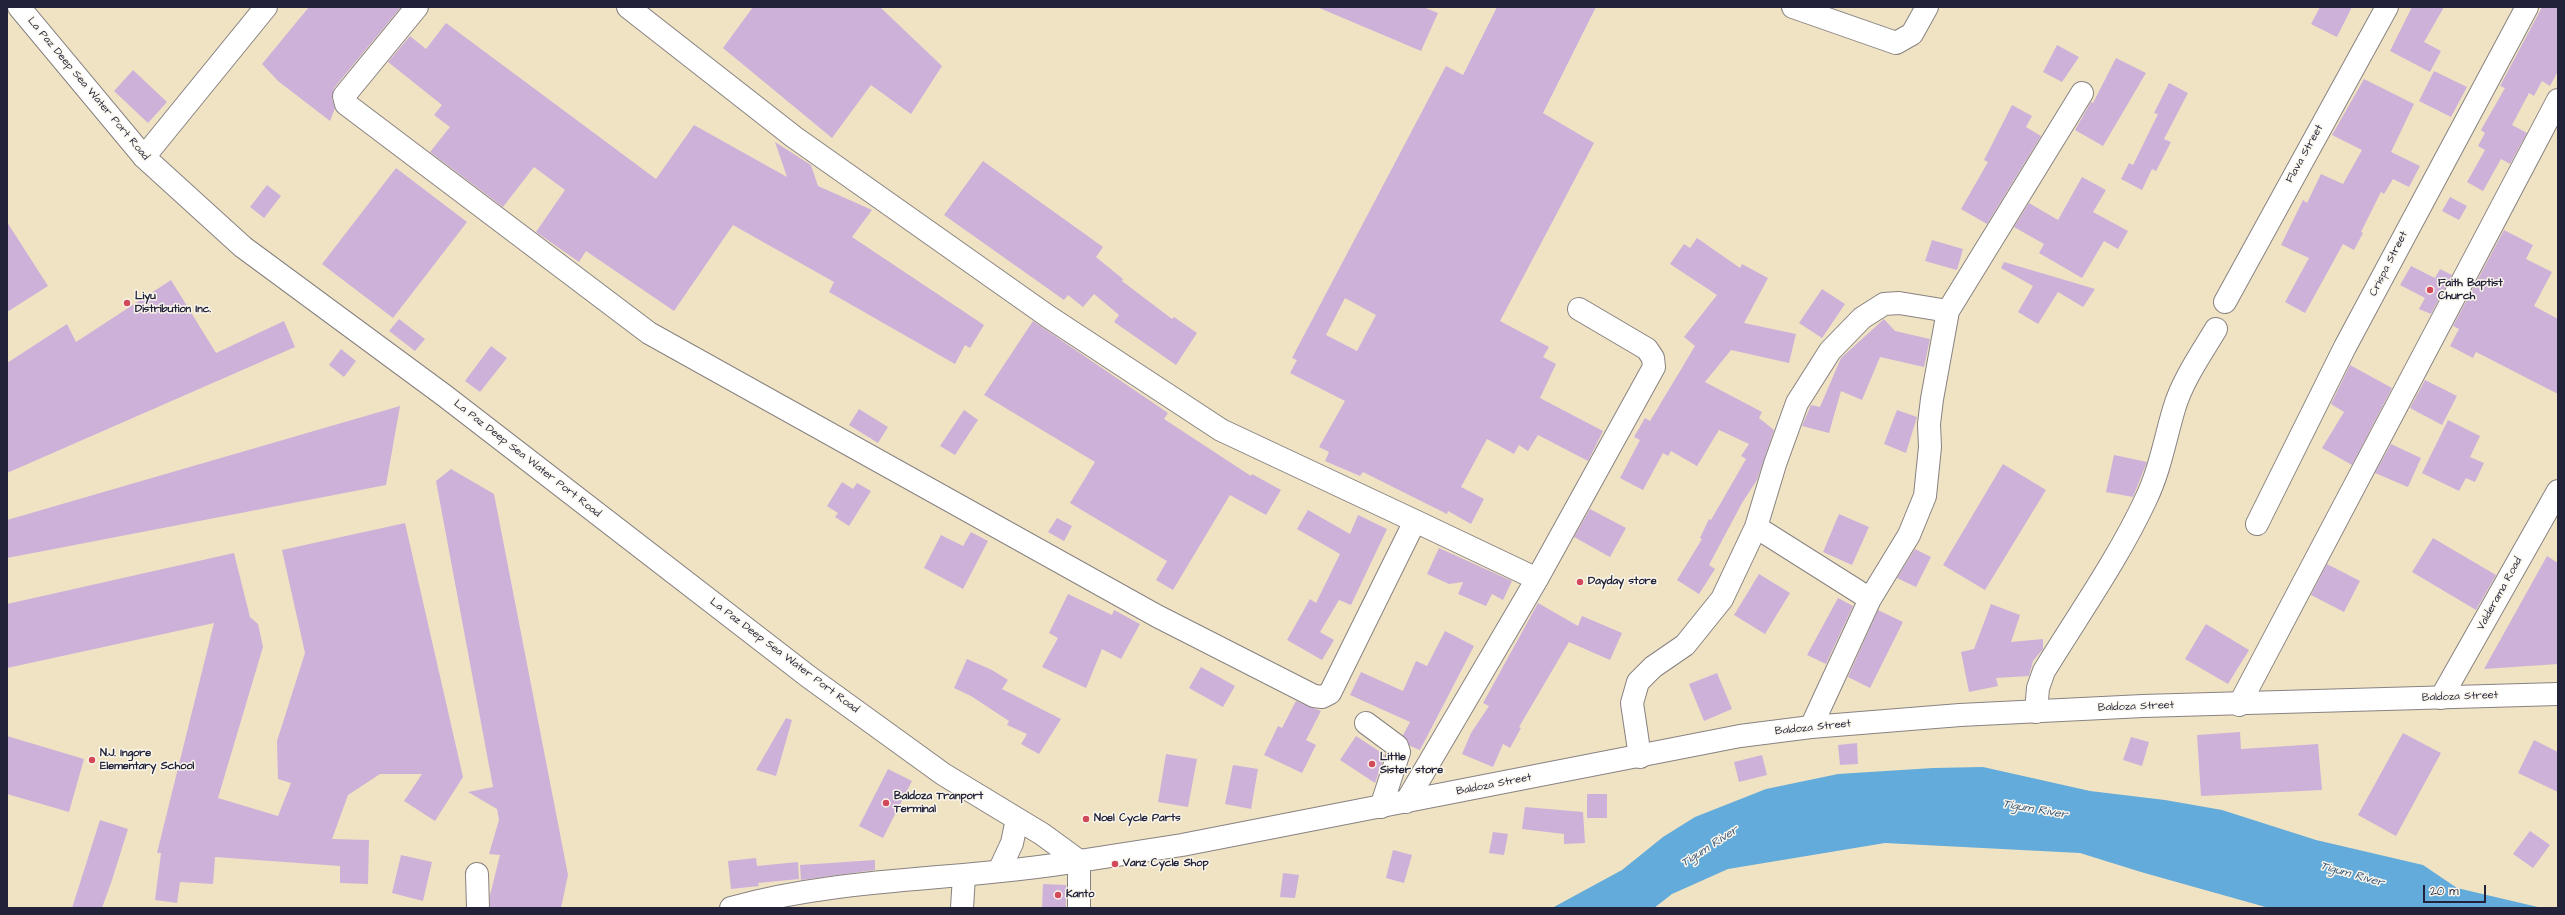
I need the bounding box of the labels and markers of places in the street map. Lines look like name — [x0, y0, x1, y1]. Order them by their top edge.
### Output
place label: Faith Baptist Church — [2438, 277, 2503, 303]
marker: Faith Baptist Church — [2425, 285, 2435, 295]
place label: Liyu Distribution Inc. — [135, 290, 211, 316]
marker: Liyu Distribution Inc. — [122, 298, 132, 308]
place label: Dayday store — [1588, 575, 1657, 589]
marker: Dayday store — [1575, 577, 1585, 587]
place label: N.J. Ingore Elementary School — [100, 747, 194, 773]
place label: Little Sister store — [1380, 751, 1443, 777]
marker: N.J. Ingore Elementary School — [87, 755, 97, 765]
marker: Little Sister store — [1367, 759, 1377, 769]
place label: Baldoza Tranport Terminal — [894, 790, 983, 816]
marker: Baldoza Tranport Terminal — [881, 798, 891, 808]
place label: Noel Cycle Parts — [1094, 812, 1181, 826]
marker: Noel Cycle Parts — [1081, 814, 1091, 824]
place label: Vanz Cycle Shop — [1123, 857, 1209, 871]
marker: Vanz Cycle Shop — [1110, 859, 1120, 869]
place label: Kanto — [1066, 888, 1094, 902]
marker: Kanto — [1053, 890, 1063, 900]

